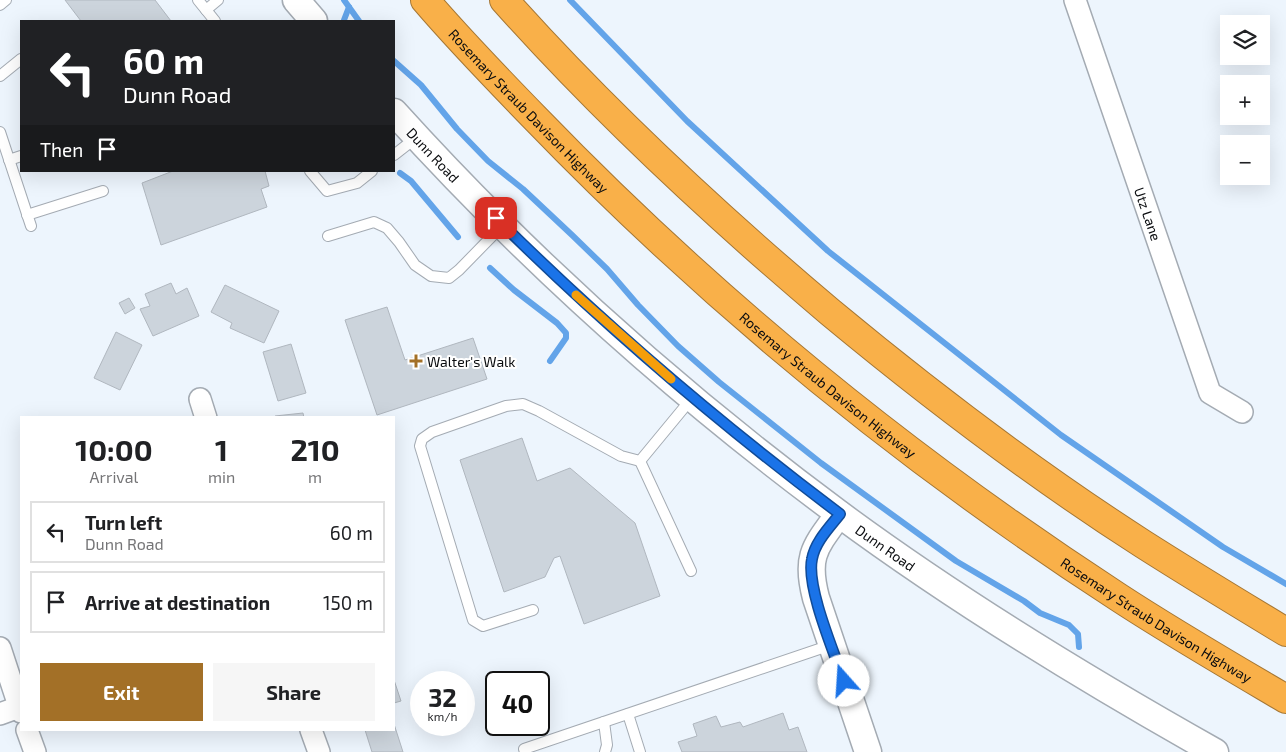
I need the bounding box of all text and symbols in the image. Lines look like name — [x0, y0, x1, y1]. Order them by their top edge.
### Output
map controls — [1220, 15, 1270, 185]
button: layers — [1220, 15, 1270, 65]
street label: Rosemary Straub Davison Highway — [446, 25, 613, 197]
text: 60 m — [123, 39, 204, 81]
icon: left — [40, 40, 105, 105]
button: + — [1220, 75, 1270, 125]
text: Dunn Road — [123, 81, 231, 107]
street label: Dunn Road — [404, 124, 463, 185]
icon: arrive — [93, 135, 121, 163]
button: − — [1220, 135, 1270, 185]
text: Then — [40, 138, 83, 161]
street label: Utz Lane — [1131, 185, 1165, 243]
pin — [475, 197, 517, 239]
icon: arrive — [482, 204, 510, 232]
street label: Rosemary Straub Davison Highway — [737, 308, 920, 461]
place label: Walter's Walk — [427, 353, 515, 370]
marker: Walter's Walk — [409, 354, 423, 368]
text: 10:00 — [75, 431, 153, 467]
text: 1 — [215, 431, 228, 467]
text: 210 — [290, 431, 340, 467]
text: Arrival — [90, 467, 138, 486]
text: min — [208, 467, 235, 486]
text: m — [308, 467, 322, 486]
text: Turn left — [85, 511, 162, 534]
icon: left — [42, 518, 70, 546]
street label: Dunn Road — [853, 520, 919, 574]
text: 60 m — [330, 521, 373, 544]
text: Dunn Road — [85, 534, 164, 553]
street label: Rosemary Straub Davison Highway — [1058, 553, 1256, 686]
icon: arrive — [42, 588, 70, 616]
text: Arrive at destination — [85, 591, 270, 614]
text: 150 m — [323, 591, 373, 614]
position arrow — [817, 654, 869, 706]
button: Exit — [40, 663, 203, 721]
button: Share — [213, 663, 375, 721]
speed limit sign: 40 — [485, 671, 550, 736]
text: 32 — [428, 682, 457, 712]
text: km/h — [428, 709, 457, 723]

